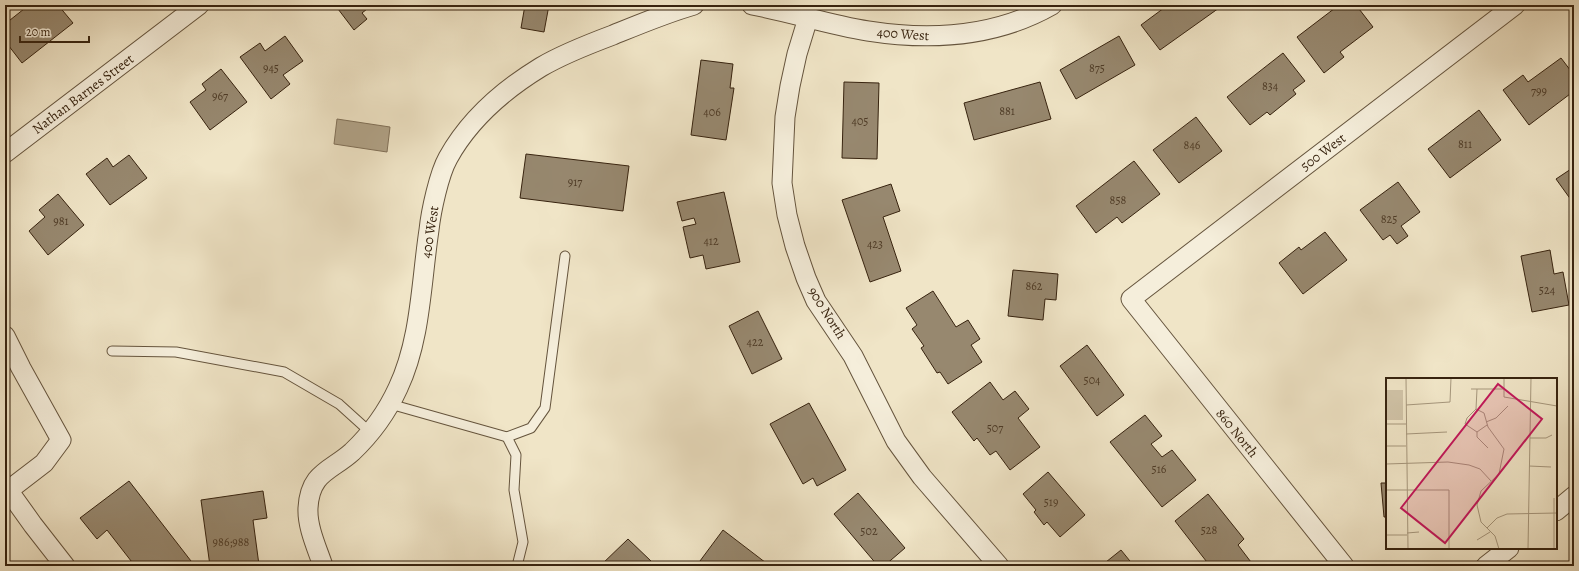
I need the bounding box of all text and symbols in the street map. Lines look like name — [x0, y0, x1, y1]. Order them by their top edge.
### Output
scale bar — [20, 18, 89, 44]
street label: 400 West — [876, 23, 930, 45]
text: 20 m — [26, 24, 50, 40]
street label: Nathan Barnes Street — [28, 49, 138, 138]
house number: 945 — [263, 60, 279, 76]
house number: 875 — [1089, 60, 1105, 76]
house number: 834 — [1262, 78, 1279, 94]
house number: 799 — [1531, 83, 1547, 99]
house number: 967 — [212, 88, 229, 104]
house number: 881 — [999, 103, 1015, 119]
house number: 406 — [703, 104, 721, 120]
house number: 405 — [852, 113, 869, 129]
street label: 500 West — [1296, 128, 1350, 175]
house number: 811 — [1458, 136, 1472, 152]
house number: 846 — [1184, 137, 1201, 153]
house number: 917 — [568, 174, 583, 190]
house number: 858 — [1110, 192, 1127, 208]
street label: 400 West — [417, 204, 444, 259]
house number: 825 — [1381, 211, 1397, 227]
house number: 981 — [53, 213, 69, 229]
house number: 412 — [703, 233, 719, 249]
house number: 423 — [867, 236, 883, 252]
house number: 862 — [1025, 278, 1043, 294]
house number: 524 — [1539, 282, 1556, 298]
street label: 900 North — [803, 283, 851, 343]
house number: 422 — [747, 334, 764, 350]
house number: 504 — [1084, 372, 1101, 388]
inset map — [1386, 378, 1557, 549]
street label: 860 North — [1211, 405, 1263, 462]
house number: 507 — [987, 420, 1004, 436]
house number: 516 — [1152, 461, 1167, 477]
house number: 519 — [1044, 494, 1058, 510]
house number: 528 — [1201, 522, 1218, 538]
house number: 502 — [860, 523, 878, 539]
house number: 986;988 — [213, 534, 250, 550]

